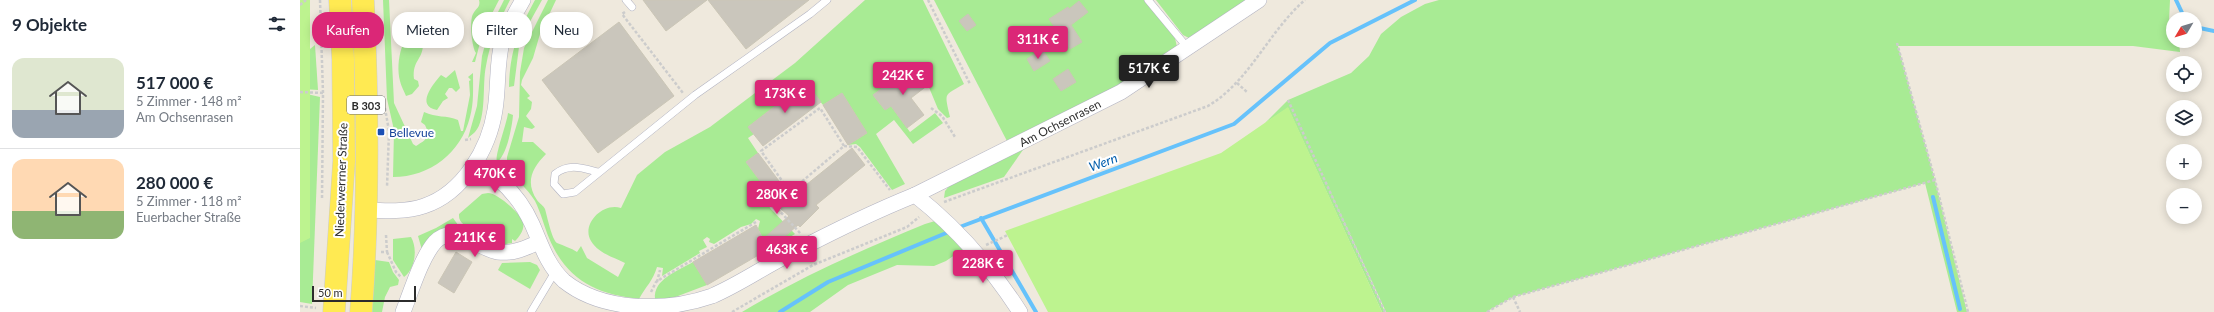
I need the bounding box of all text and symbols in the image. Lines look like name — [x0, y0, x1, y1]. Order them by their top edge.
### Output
chip: Kaufen — [312, 12, 384, 48]
chip: Mieten — [392, 12, 464, 48]
chip: Filter — [472, 12, 532, 48]
chip: Neu — [540, 12, 593, 48]
north arrow — [2166, 12, 2202, 48]
map controls — [2166, 12, 2202, 224]
icon: filters — [266, 13, 288, 35]
text: 9 Objekte — [12, 14, 87, 35]
pin: 311K € — [1005, 26, 1071, 60]
text: 311K € — [1017, 31, 1059, 47]
pin: 517K € — [1116, 55, 1182, 89]
button: locate — [2166, 56, 2202, 92]
text: 517K € — [1128, 60, 1170, 76]
pin: 242K € — [870, 62, 936, 96]
text: 242K € — [882, 67, 924, 83]
text: 517 000 € — [136, 72, 213, 93]
icon: home — [44, 74, 92, 122]
pin: 173K € — [752, 80, 818, 114]
text: 173K € — [764, 85, 806, 101]
text: 5 Zimmer · 148 m² — [136, 93, 242, 109]
road number: B 303 — [347, 96, 385, 114]
street label: Am Ochsenrasen — [1017, 96, 1103, 150]
button: layers — [2166, 100, 2202, 136]
text: Am Ochsenrasen — [136, 109, 233, 125]
street label: Niederwerrner Straße — [332, 123, 350, 237]
place label: Bellevue — [389, 125, 434, 140]
marker: Bellevue — [376, 127, 386, 137]
button: + — [2166, 144, 2202, 180]
water label: Wern — [1086, 149, 1120, 175]
pin: 470K € — [462, 160, 528, 194]
text: 470K € — [474, 165, 516, 181]
text: 280 000 € — [136, 172, 213, 193]
icon: home — [44, 175, 92, 223]
pin: 280K € — [744, 181, 810, 215]
text: 280K € — [756, 186, 798, 202]
button: − — [2166, 188, 2202, 224]
text: 5 Zimmer · 118 m² — [136, 193, 242, 209]
text: Euerbacher Straße — [136, 209, 241, 225]
pin: 211K € — [442, 224, 508, 258]
text: 211K € — [454, 229, 496, 245]
pin: 463K € — [754, 236, 820, 270]
text: 463K € — [766, 241, 808, 257]
pin: 228K € — [950, 250, 1016, 284]
text: 228K € — [962, 255, 1004, 271]
scale bar — [312, 284, 416, 303]
text: 50 m — [318, 286, 343, 299]

